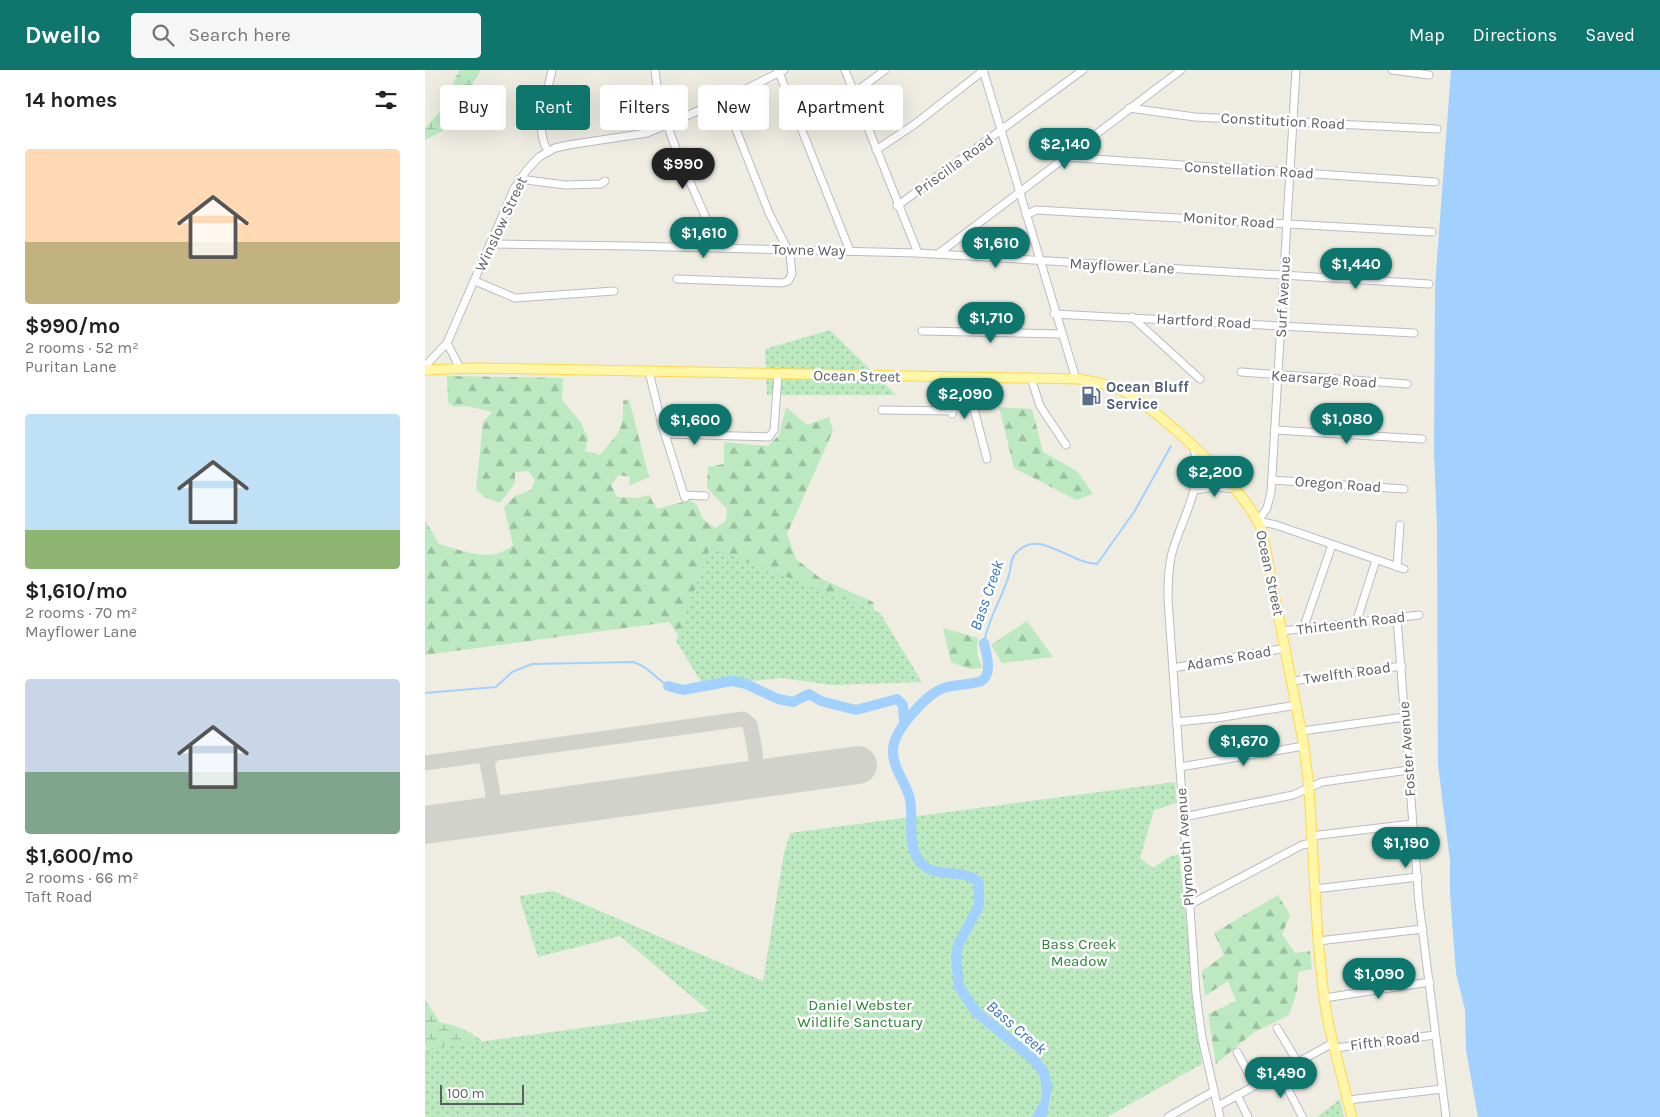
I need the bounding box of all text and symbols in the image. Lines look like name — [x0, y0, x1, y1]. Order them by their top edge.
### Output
search box — [131, 13, 481, 58]
text: Dwello — [25, 21, 101, 49]
icon: search — [149, 21, 177, 49]
text: Search here — [189, 24, 291, 46]
text: Map — [1409, 24, 1445, 46]
text: Directions — [1473, 24, 1557, 46]
text: Saved — [1585, 24, 1635, 46]
chip: Buy — [440, 85, 506, 130]
chip: Rent — [516, 85, 590, 130]
chip: Filters — [600, 85, 688, 130]
chip: New — [698, 85, 769, 130]
chip: Apartment — [779, 85, 903, 130]
icon: filters — [372, 86, 400, 114]
text: 14 homes — [25, 88, 117, 112]
street label: Constitution Road — [1220, 109, 1346, 133]
pin: $2,140 — [1024, 128, 1106, 170]
street label: Priscilla Road — [911, 130, 997, 200]
text: $2,140 — [1040, 134, 1090, 153]
pin: $990 — [653, 148, 713, 190]
text: $990 — [663, 154, 703, 173]
street label: Constellation Road — [1184, 158, 1314, 182]
street label: Winslow Street — [471, 173, 531, 274]
icon: home — [168, 182, 258, 272]
street label: Monitor Road — [1183, 208, 1275, 232]
pin: $1,610 — [663, 216, 745, 259]
text: $1,610 — [681, 223, 727, 242]
pin: $1,610 — [955, 226, 1037, 269]
text: $1,610 — [973, 233, 1019, 252]
street label: Towne Way — [772, 240, 846, 260]
pin: $1,440 — [1315, 248, 1397, 290]
street label: Mayflower Lane — [1069, 254, 1175, 278]
text: $1,440 — [1331, 254, 1381, 273]
street label: Surf Avenue — [1272, 256, 1294, 338]
pin: $1,710 — [950, 302, 1032, 344]
text: $1,710 — [969, 308, 1013, 327]
street label: Hartford Road — [1156, 310, 1252, 332]
text: $990/mo — [25, 314, 120, 338]
text: 2 rooms · 52 m² — [25, 338, 139, 357]
text: Puritan Lane — [25, 357, 117, 376]
street label: Ocean Street — [813, 366, 901, 386]
street label: Kearsarge Road — [1270, 366, 1378, 392]
pin: $2,090 — [924, 378, 1006, 420]
place label: Ocean Bluff Service — [1106, 378, 1189, 413]
text: $2,090 — [938, 384, 992, 403]
fuel station icon: Ocean Bluff Service — [1080, 385, 1102, 407]
pin: $1,080 — [1306, 402, 1388, 445]
pin: $1,600 — [654, 404, 736, 446]
text: $1,080 — [1321, 409, 1373, 428]
text: $1,600 — [670, 410, 720, 429]
icon: home — [168, 447, 258, 537]
pin: $2,200 — [1174, 456, 1256, 498]
text: $2,200 — [1188, 462, 1242, 481]
street label: Oregon Road — [1294, 472, 1382, 496]
street label: Ocean Street — [1252, 528, 1288, 618]
water label: Bass Creek — [966, 557, 1008, 633]
text: $1,610/mo — [25, 579, 128, 603]
text: 2 rooms · 70 m² — [25, 603, 137, 622]
street label: Thirteenth Road — [1296, 607, 1406, 639]
text: Mayflower Lane — [25, 622, 137, 641]
street label: Adams Road — [1185, 642, 1273, 674]
street label: Twelfth Road — [1302, 658, 1392, 688]
street label: Foster Avenue — [1395, 701, 1419, 797]
icon: home — [168, 712, 258, 802]
pin: $1,670 — [1203, 724, 1285, 767]
text: $1,670 — [1220, 731, 1268, 750]
street label: Plymouth Avenue — [1172, 787, 1198, 907]
pin: $1,190 — [1365, 826, 1447, 869]
text: $1,190 — [1383, 833, 1429, 852]
text: $1,600/mo — [25, 844, 133, 868]
text: 2 rooms · 66 m² — [25, 868, 139, 887]
text: Taft Road — [25, 887, 93, 906]
park label: Bass Creek Meadow — [1041, 935, 1117, 970]
pin: $1,090 — [1338, 958, 1420, 1000]
text: $1,090 — [1354, 964, 1404, 983]
park label: Daniel Webster Wildlife Sanctuary — [797, 996, 923, 1031]
water label: Bass Creek — [983, 996, 1051, 1059]
street label: Fifth Road — [1349, 1028, 1421, 1054]
pin: $1,490 — [1240, 1056, 1322, 1099]
text: $1,490 — [1256, 1063, 1306, 1082]
scale bar — [440, 1082, 524, 1105]
text: 100 m — [447, 1085, 485, 1102]

